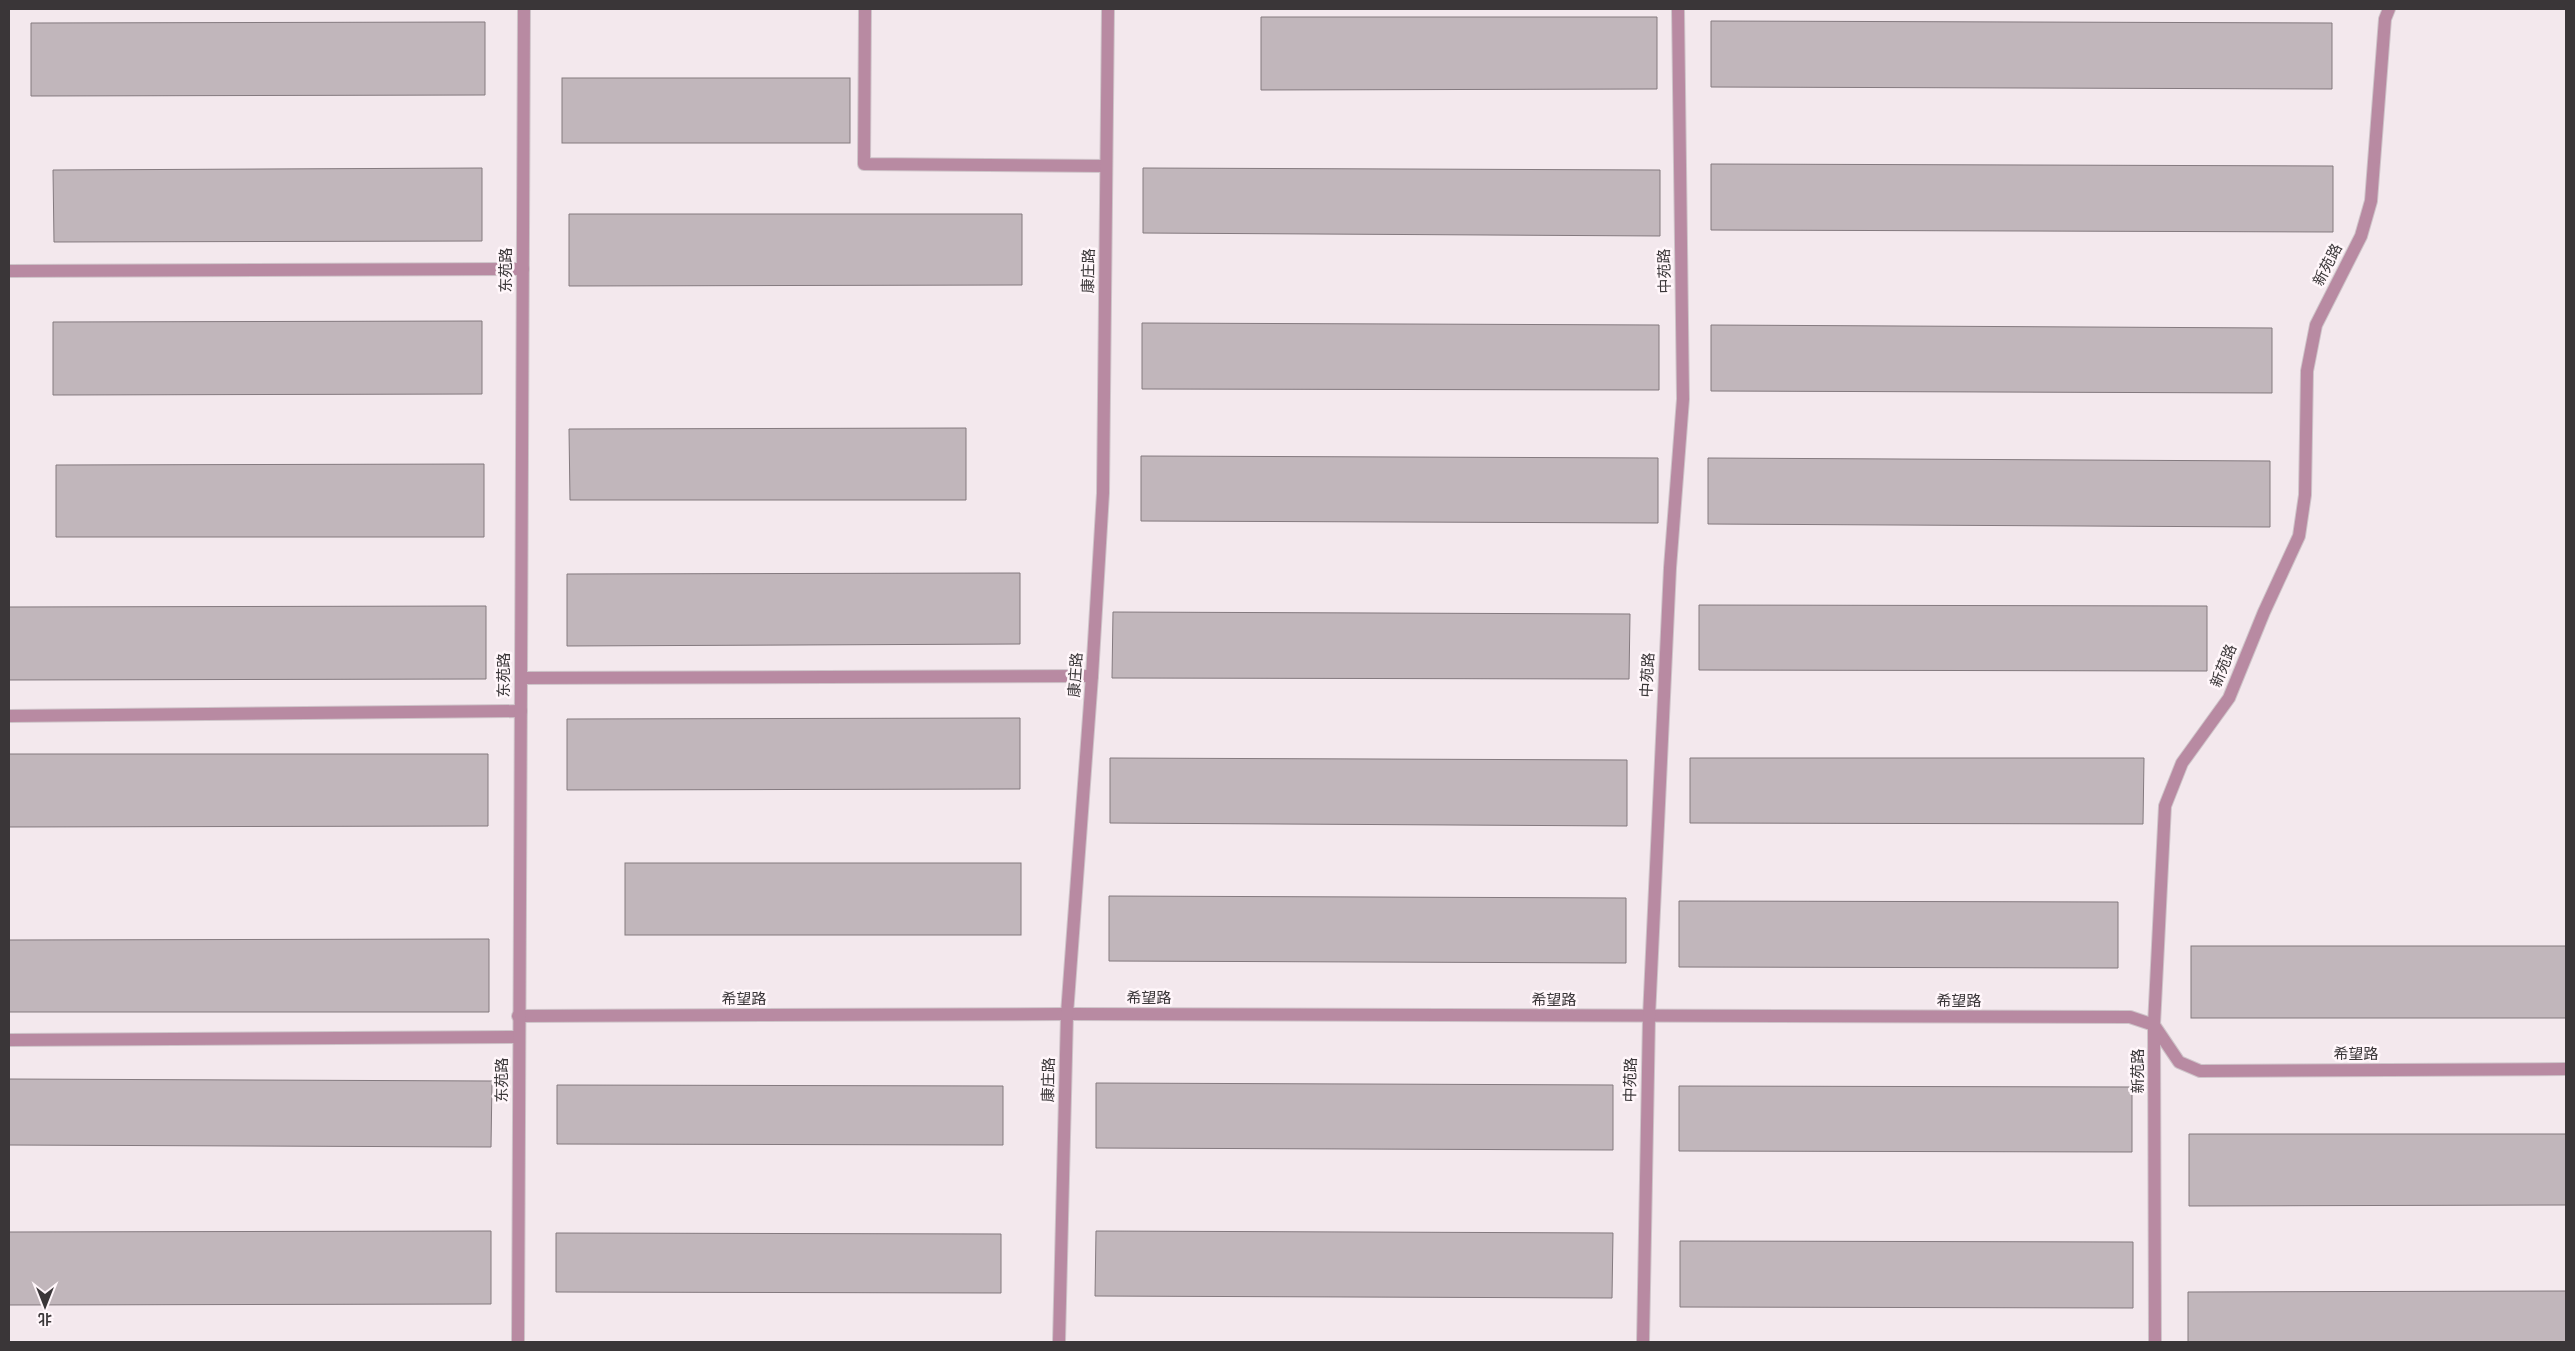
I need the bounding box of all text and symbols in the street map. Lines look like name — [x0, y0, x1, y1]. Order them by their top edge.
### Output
street label: 新苑路 — [2310, 241, 2345, 288]
street label: 东苑路 — [498, 247, 514, 293]
street label: 康庄路 — [1080, 248, 1097, 294]
street label: 中苑路 — [1656, 248, 1673, 294]
street label: 新苑路 — [2208, 642, 2239, 690]
street label: 东苑路 — [496, 652, 512, 698]
street label: 康庄路 — [1066, 652, 1085, 698]
street label: 中苑路 — [1638, 652, 1657, 698]
street label: 希望路 — [1126, 990, 1172, 1006]
street label: 希望路 — [721, 991, 767, 1007]
street label: 希望路 — [1531, 992, 1577, 1008]
street label: 希望路 — [1936, 993, 1982, 1009]
street label: 希望路 — [2333, 1046, 2379, 1062]
street label: 新苑路 — [2130, 1048, 2146, 1094]
street label: 东苑路 — [494, 1057, 510, 1103]
street label: 康庄路 — [1040, 1057, 1057, 1103]
street label: 中苑路 — [1622, 1057, 1639, 1103]
north arrow — [20, 1281, 70, 1331]
text: 北 — [38, 1311, 52, 1326]

